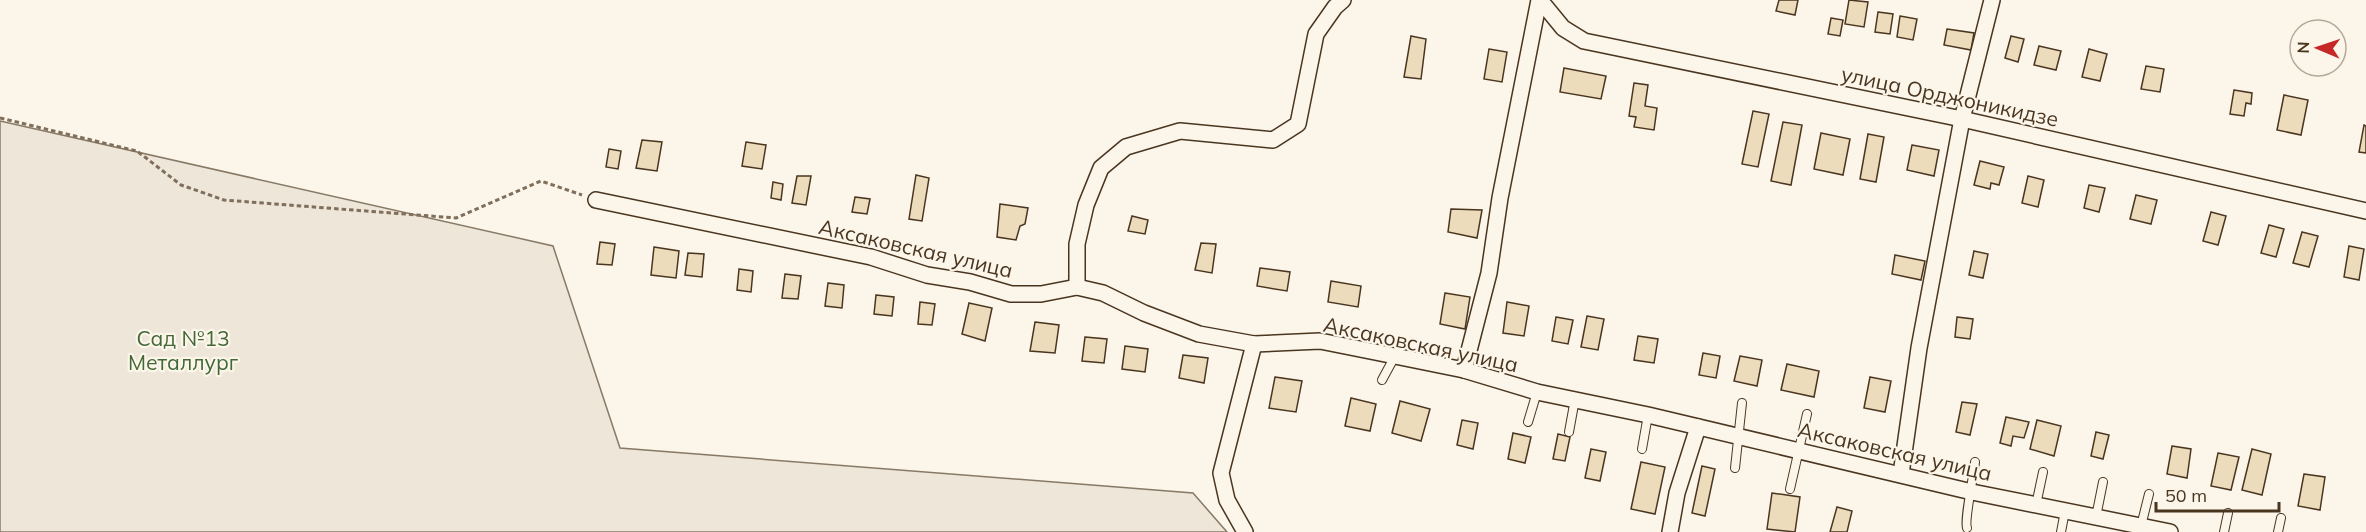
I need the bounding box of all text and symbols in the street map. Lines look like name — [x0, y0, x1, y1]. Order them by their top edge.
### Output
north arrow — [2288, 18, 2348, 78]
text: N — [2293, 41, 2313, 54]
street label: улица Орджоникидзе — [1839, 60, 2061, 132]
street label: Аксаковская улица — [816, 213, 1016, 283]
street label: Аксаковская улица — [1321, 311, 1521, 377]
park label: Сад №13 Металлург — [128, 325, 239, 375]
street label: Аксаковская улица — [1795, 416, 1995, 486]
scale bar — [2156, 475, 2279, 513]
text: 50 m — [2165, 484, 2207, 507]

